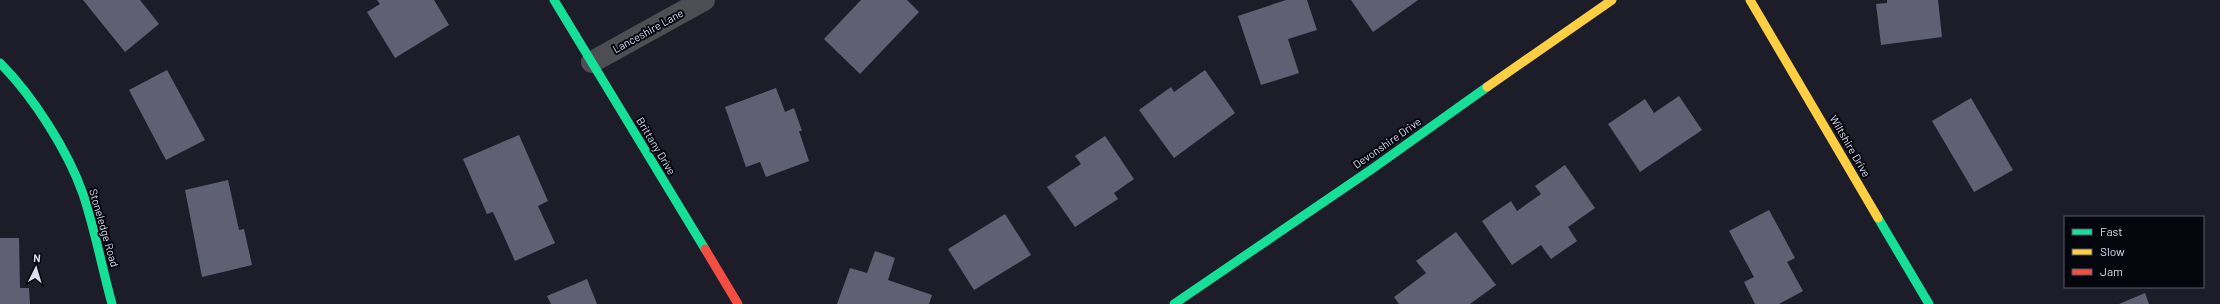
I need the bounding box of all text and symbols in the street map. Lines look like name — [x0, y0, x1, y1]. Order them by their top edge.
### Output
street label: Lanceshire Lane — [610, 6, 685, 55]
street label: Wiltshire Drive — [1827, 112, 1874, 179]
street label: Devonshire Drive — [1350, 114, 1423, 171]
street label: Brittany Drive — [634, 115, 679, 177]
street label: Stoneledge Road — [87, 187, 122, 268]
legend — [2064, 216, 2204, 288]
text: Fast — [2100, 224, 2123, 238]
text: Slow — [2100, 244, 2125, 258]
north arrow — [16, 248, 56, 288]
text: N — [33, 251, 41, 264]
text: Jam — [2100, 264, 2123, 278]

